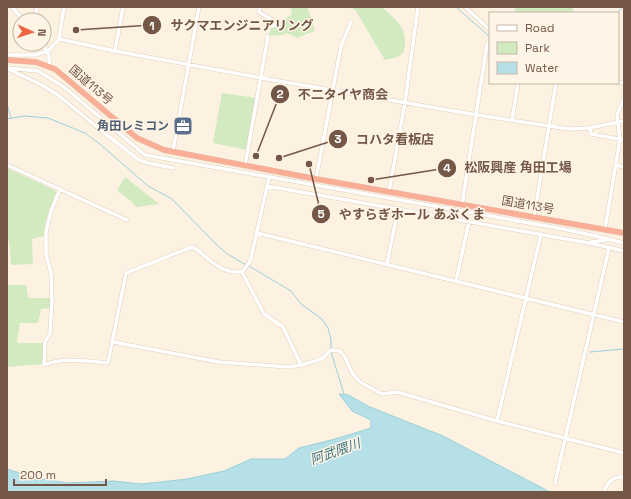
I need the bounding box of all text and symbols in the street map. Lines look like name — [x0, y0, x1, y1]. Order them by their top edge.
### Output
north arrow — [12, 12, 52, 52]
legend — [489, 12, 619, 84]
callout: サクマエンジニアリング — [142, 13, 321, 38]
text: サクマエンジニアリング — [170, 17, 314, 34]
text: 1 — [149, 18, 155, 34]
text: Road — [525, 20, 554, 36]
text: N — [35, 28, 49, 37]
text: Park — [525, 40, 550, 56]
text: Water — [525, 60, 559, 76]
street label: 国道113号 — [66, 61, 116, 109]
callout: 不二タイヤ商会 — [270, 82, 397, 107]
text: 2 — [276, 86, 284, 102]
text: 不二タイヤ商会 — [298, 86, 388, 103]
office icon: 角田レミコン — [172, 115, 194, 137]
place label: 角田レミコン — [97, 118, 169, 134]
callout: コハタ看板店 — [328, 127, 442, 152]
text: 3 — [334, 131, 342, 147]
text: コハタ看板店 — [356, 131, 434, 148]
callout: 松阪興産 角田工場 — [437, 155, 580, 180]
text: 松阪興産 角田工場 — [464, 159, 572, 176]
text: 4 — [443, 160, 451, 176]
street label: 国道113号 — [500, 192, 556, 218]
callout: やすらぎホール あぶくま — [311, 202, 493, 227]
text: 5 — [317, 206, 325, 222]
text: やすらぎホール あぶくま — [339, 206, 485, 223]
water label: 阿武隈川 — [308, 434, 364, 468]
scale bar — [14, 461, 106, 487]
text: 200 m — [20, 467, 56, 483]

